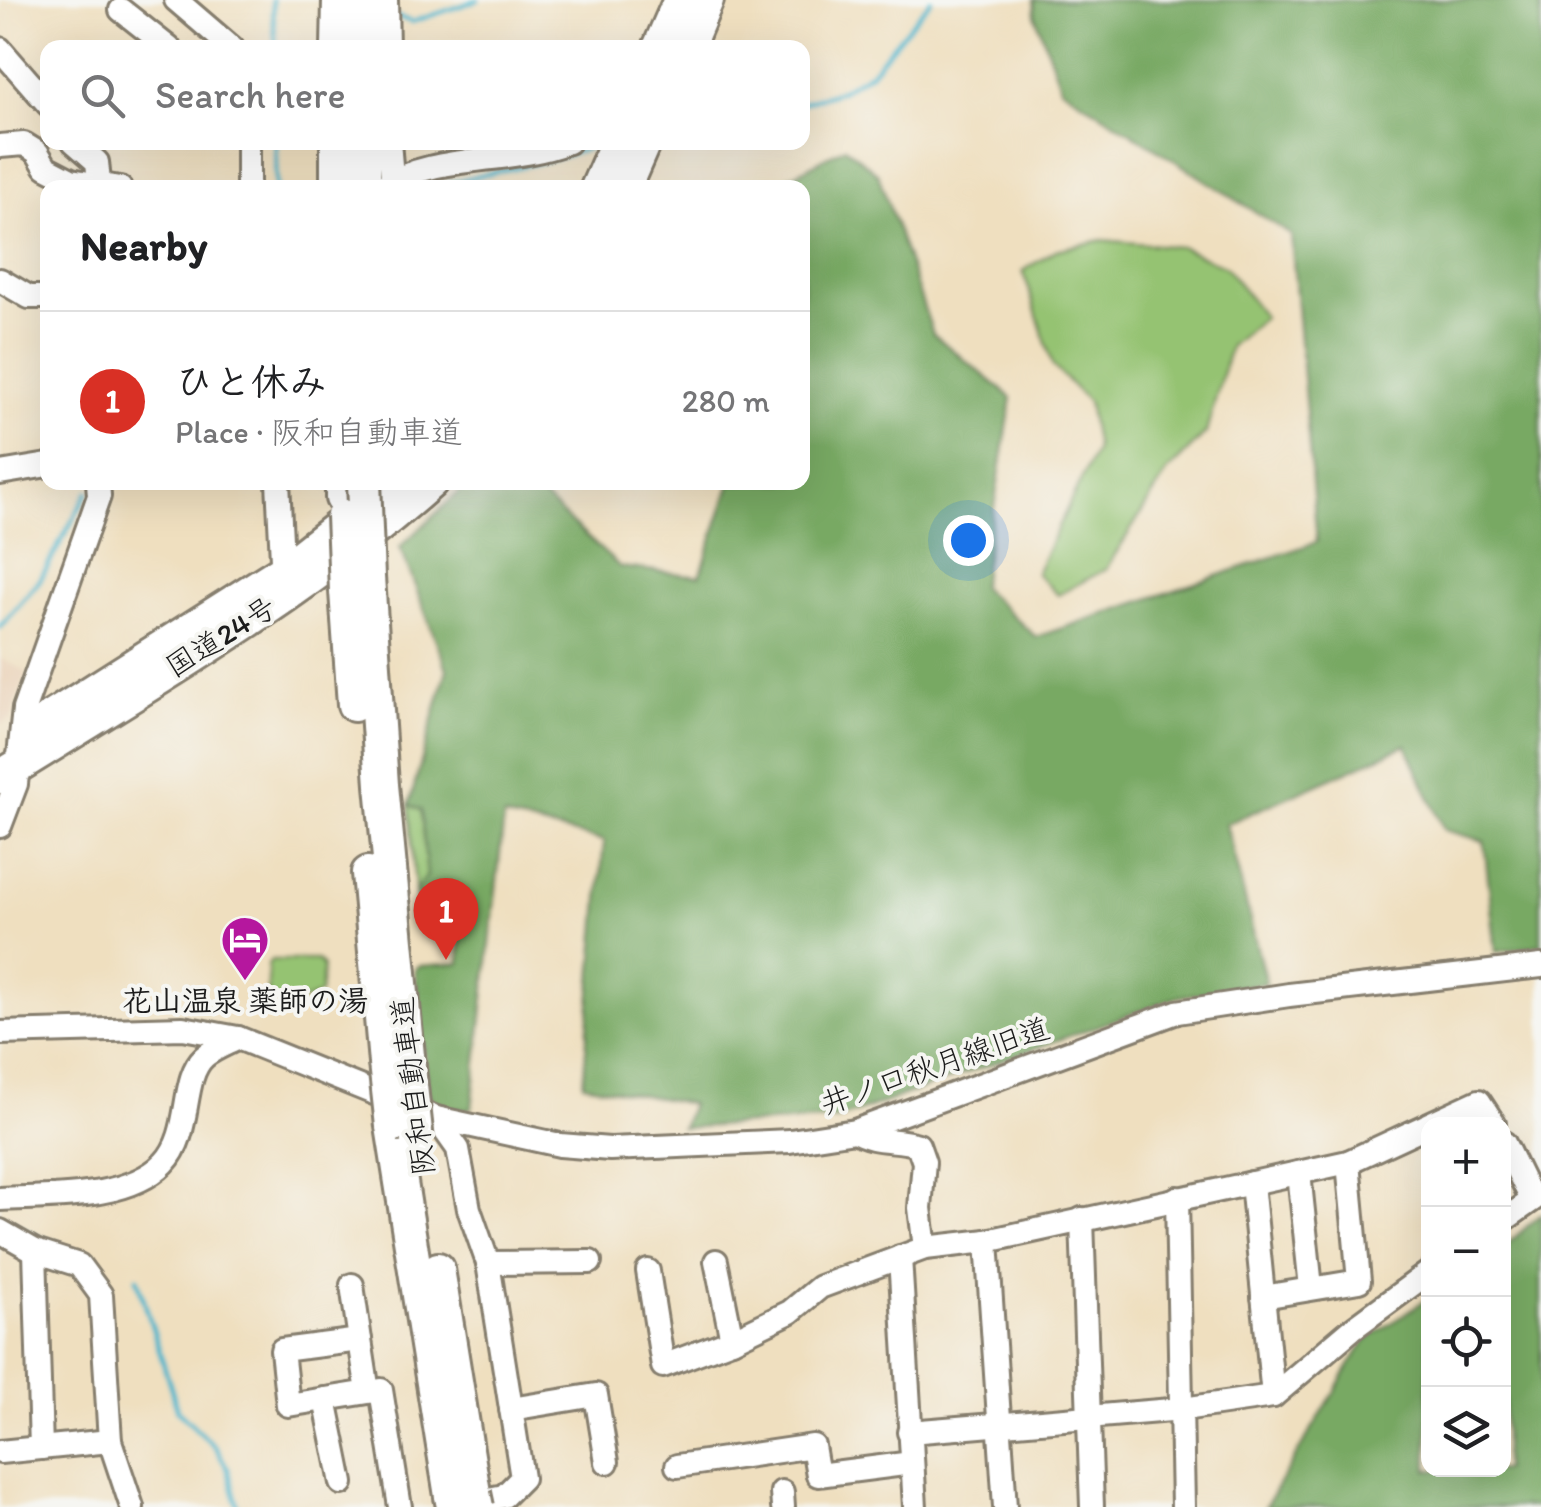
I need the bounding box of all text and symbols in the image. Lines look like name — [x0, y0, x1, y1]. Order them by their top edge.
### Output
search box — [40, 40, 810, 150]
icon: search — [75, 68, 130, 123]
text: Search here — [155, 72, 346, 118]
text: Nearby — [80, 220, 207, 271]
text: ひと休み — [175, 359, 327, 405]
text: 1 — [105, 382, 120, 420]
text: 280 m — [682, 382, 770, 420]
text: Place · 阪和自動車道 — [175, 413, 463, 451]
your location — [943, 515, 994, 566]
street label: 国道24号 — [158, 588, 283, 685]
pin: 1 — [414, 878, 478, 960]
hotel icon: 花山温泉 薬師の湯 — [219, 914, 271, 982]
place label: 花山温泉 薬師の湯 — [122, 982, 368, 1019]
street label: 阪和自動車道 — [383, 994, 442, 1178]
street label: 井ノ口秋月線旧道 — [815, 1009, 1054, 1122]
map controls — [1421, 1117, 1511, 1477]
button: + — [1421, 1117, 1511, 1207]
button: − — [1421, 1207, 1511, 1297]
button: locate — [1421, 1297, 1511, 1387]
button: layers — [1421, 1387, 1511, 1477]

